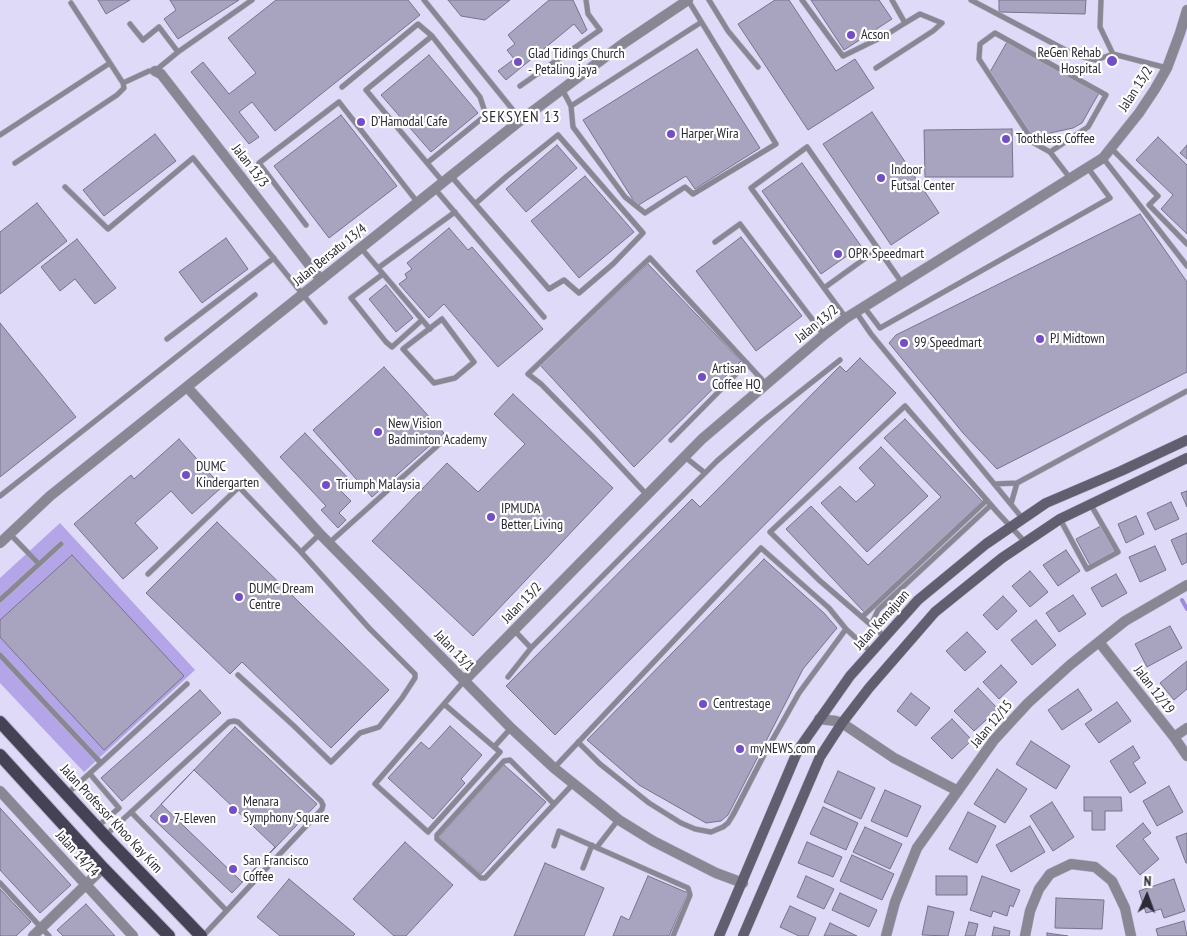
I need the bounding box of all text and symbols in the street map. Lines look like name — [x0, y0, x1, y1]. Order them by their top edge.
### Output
place label: Acson — [861, 27, 889, 43]
marker: Acson — [845, 29, 857, 41]
place label: ReGen Rehab Hospital — [1037, 45, 1101, 78]
place label: Glad Tidings Church - Petaling jaya — [528, 46, 625, 78]
marker: ReGen Rehab Hospital — [1105, 54, 1119, 68]
marker: Glad Tidings Church - Petaling jaya — [512, 56, 524, 68]
street label: Jalan 13/2 — [1115, 63, 1157, 115]
district label: SEKSYEN 13 — [480, 107, 562, 127]
place label: D’Hamodal Cafe — [371, 114, 447, 130]
marker: D’Hamodal Cafe — [355, 116, 367, 128]
place label: Harper Wira — [681, 126, 738, 142]
marker: Harper Wira — [665, 128, 677, 140]
place label: Toothless Coffee — [1016, 131, 1095, 147]
marker: Toothless Coffee — [1000, 133, 1012, 145]
street label: Jalan 13/3 — [228, 141, 272, 191]
place label: Indoor Futsal Center — [891, 162, 955, 194]
marker: Indoor Futsal Center — [875, 172, 887, 184]
street label: Jalan Bersatu 13/4 — [290, 220, 370, 290]
place label: OPR Speedmart — [848, 246, 924, 262]
marker: OPR Speedmart — [832, 248, 844, 260]
street label: Jalan 13/2 — [792, 302, 842, 346]
place label: PJ Midtown — [1050, 331, 1105, 347]
marker: PJ Midtown — [1034, 333, 1046, 345]
place label: 99 Speedmart — [914, 335, 982, 351]
marker: 99 Speedmart — [898, 337, 910, 349]
place label: Artisan Coffee HQ — [712, 361, 761, 394]
marker: Artisan Coffee HQ — [696, 371, 708, 383]
place label: New Vision Badminton Academy — [388, 416, 487, 448]
marker: New Vision Badminton Academy — [372, 426, 384, 438]
place label: DUMC Kindergarten — [196, 459, 259, 492]
marker: DUMC Kindergarten — [180, 469, 192, 481]
place label: Triumph Malaysia — [336, 477, 420, 493]
marker: Triumph Malaysia — [320, 479, 332, 491]
place label: IPMUDA Better Living — [501, 501, 563, 534]
marker: IPMUDA Better Living — [485, 511, 497, 523]
street label: Jalan 13/2 — [499, 579, 545, 627]
place label: DUMC Dream Centre — [249, 581, 314, 614]
street label: Jalan Kemajuan — [851, 587, 913, 653]
marker: DUMC Dream Centre — [233, 591, 245, 603]
street label: Jalan 13/1 — [431, 627, 477, 675]
street label: Jalan 12/19 — [1130, 663, 1178, 717]
place label: Centrestage — [713, 696, 770, 712]
street label: Jalan 12/15 — [967, 697, 1017, 751]
marker: Centrestage — [697, 698, 709, 710]
place label: myNEWS.com — [750, 741, 816, 757]
marker: myNEWS.com — [734, 743, 746, 755]
street label: Jalan Professor Khoo Kay Kim — [56, 761, 166, 877]
place label: Menara Symphony Square — [243, 794, 329, 826]
marker: Menara Symphony Square — [227, 804, 239, 816]
place label: 7-Eleven — [174, 811, 216, 827]
marker: 7-Eleven — [158, 813, 170, 825]
street label: Jalan 14/14 — [52, 827, 102, 881]
place label: San Francisco Coffee — [243, 853, 309, 886]
marker: San Francisco Coffee — [227, 863, 239, 875]
north arrow — [1122, 871, 1172, 921]
text: N — [1143, 872, 1152, 890]

